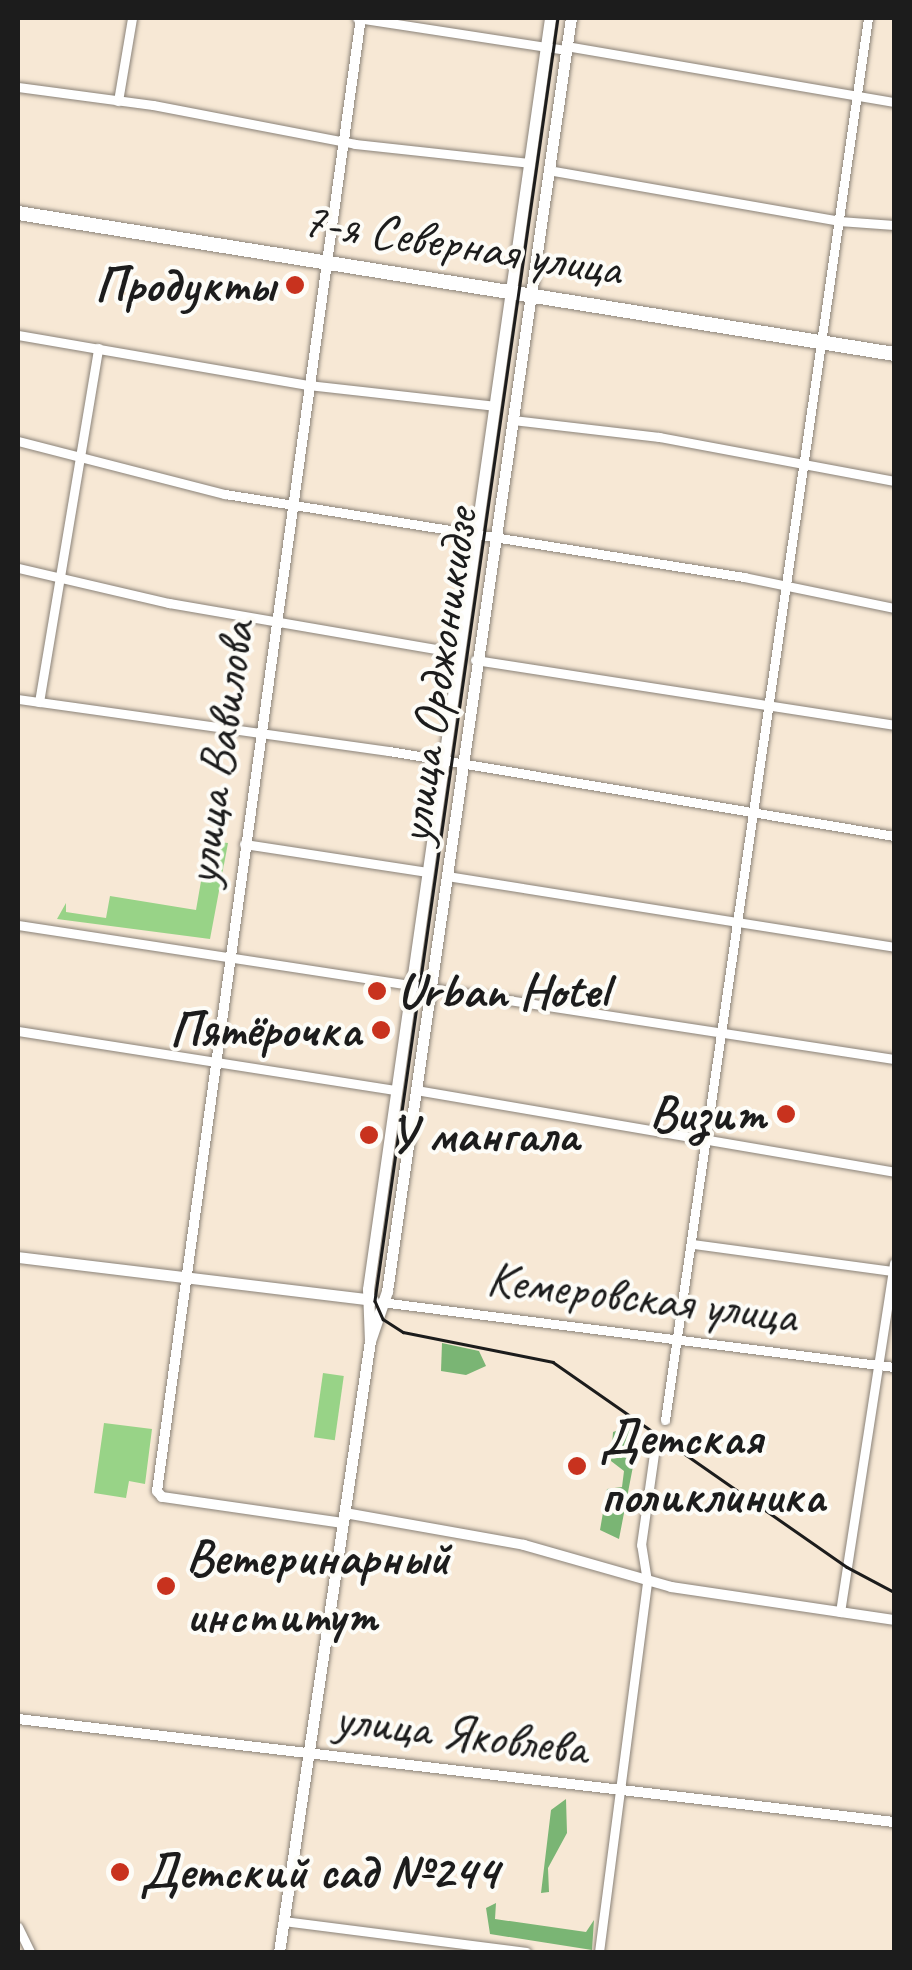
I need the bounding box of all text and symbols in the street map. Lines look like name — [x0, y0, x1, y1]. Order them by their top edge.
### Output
street label: 7-я Северная улица — [296, 189, 628, 299]
place label: Продукты — [95, 255, 275, 315]
marker: Продукты — [284, 274, 306, 296]
street label: улица Орджоникидзе — [384, 507, 490, 845]
street label: улица Вавилова — [171, 618, 267, 888]
place label: Urban Hotel — [397, 961, 608, 1021]
marker: Urban Hotel — [366, 980, 388, 1002]
place label: Пятёрочка — [169, 1000, 361, 1060]
marker: Пятёрочка — [370, 1019, 392, 1041]
place label: Визит — [649, 1084, 766, 1144]
marker: Визит — [775, 1103, 797, 1125]
place label: У мангала — [389, 1105, 578, 1165]
marker: У мангала — [358, 1124, 380, 1146]
street label: Кемеровская улица — [482, 1248, 802, 1346]
place label: Детская поликлиника — [600, 1407, 825, 1524]
marker: Детская поликлиника — [564, 1453, 590, 1479]
place label: Ветеринарный институт — [186, 1527, 449, 1644]
marker: Ветеринарный институт — [155, 1575, 177, 1597]
street label: улица Яковлева — [331, 1688, 591, 1778]
place label: Детский сад №244 — [140, 1842, 498, 1902]
marker: Детский сад №244 — [109, 1861, 131, 1883]

